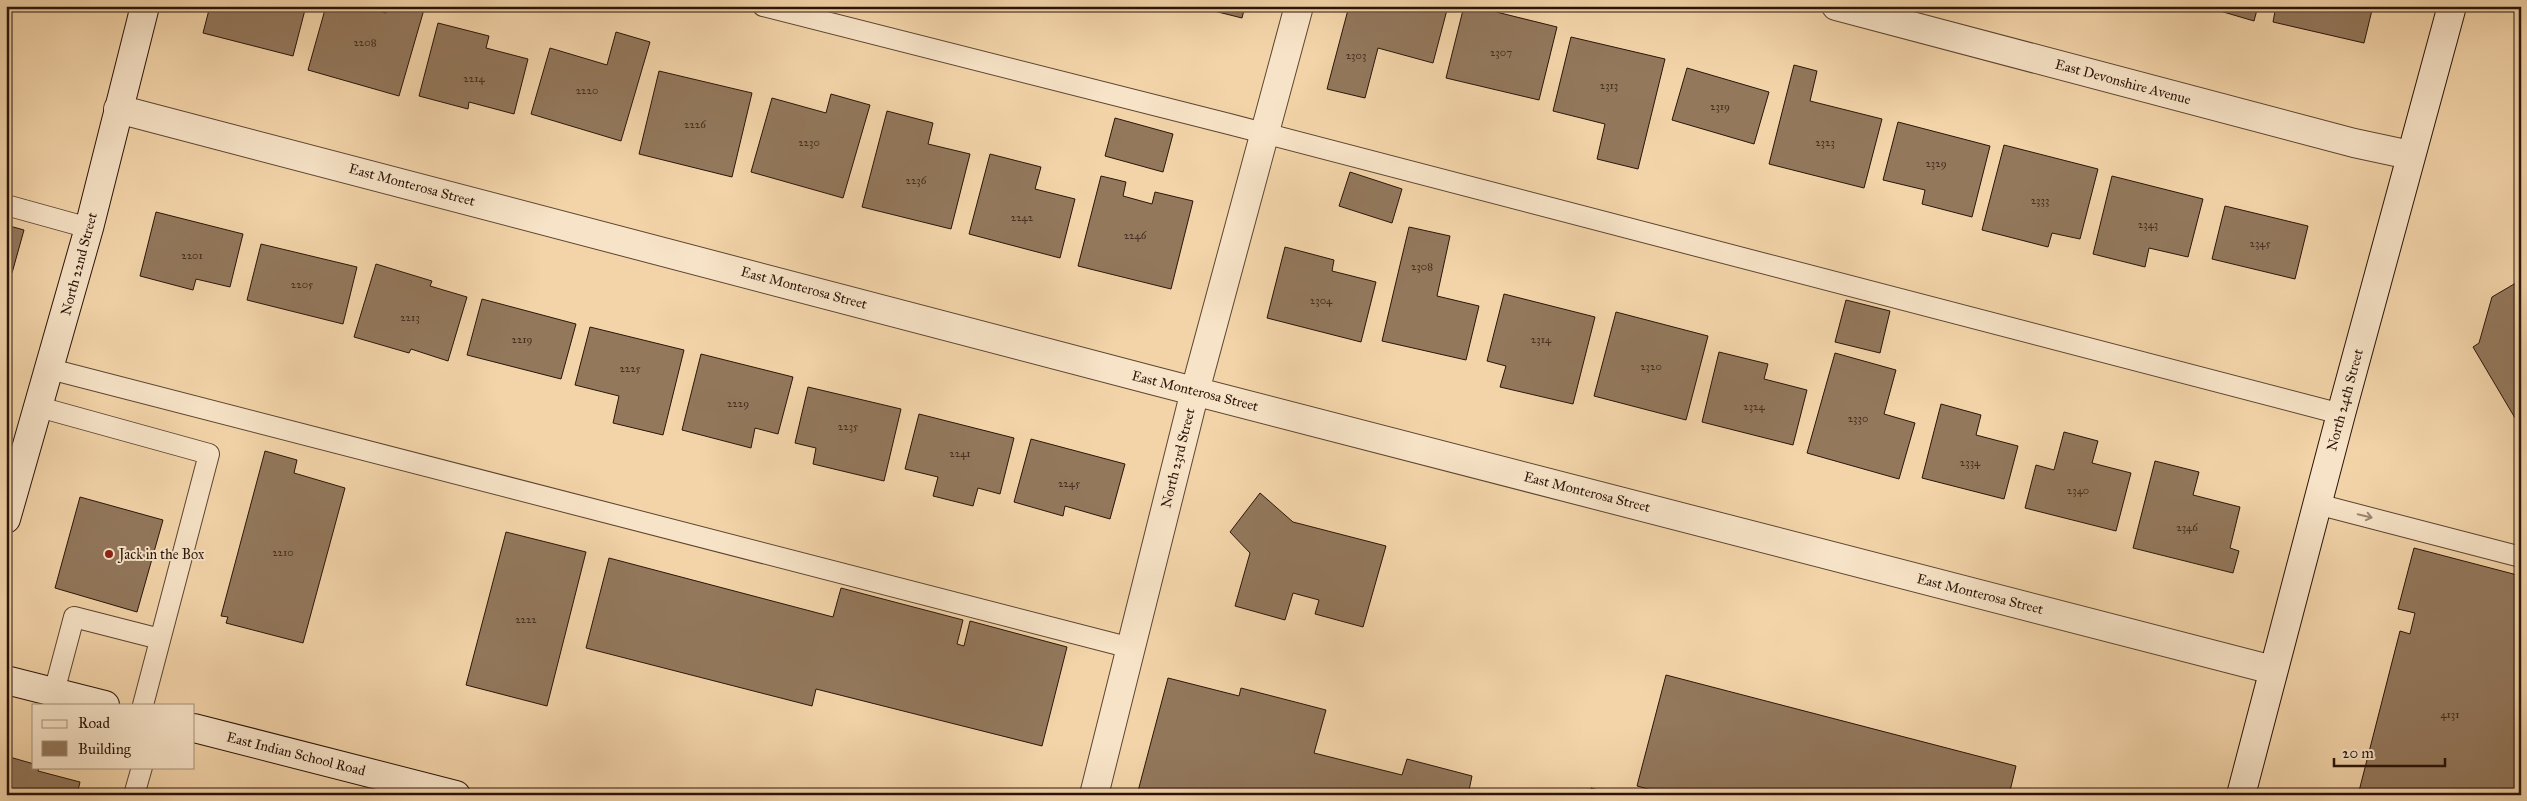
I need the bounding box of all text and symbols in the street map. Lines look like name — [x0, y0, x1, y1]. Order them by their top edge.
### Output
house number: 2208 — [353, 36, 377, 49]
house number: 2307 — [1490, 46, 1512, 59]
house number: 2303 — [1346, 49, 1366, 62]
street label: East Devonshire Avenue — [2053, 56, 2193, 108]
house number: 2214 — [463, 72, 486, 85]
house number: 2313 — [1600, 79, 1618, 92]
house number: 2220 — [576, 84, 598, 97]
house number: 2319 — [1710, 100, 1730, 113]
house number: 2226 — [684, 118, 706, 131]
house number: 2230 — [798, 136, 820, 149]
house number: 2323 — [1815, 136, 1835, 149]
house number: 2329 — [1925, 157, 1947, 170]
street label: East Monterosa Street — [347, 160, 477, 210]
house number: 2236 — [906, 174, 927, 187]
house number: 2333 — [2031, 194, 2049, 207]
street label: North 22nd Street — [57, 211, 101, 317]
house number: 2242 — [1011, 211, 1034, 224]
house number: 2343 — [2138, 218, 2158, 231]
house number: 2246 — [1124, 229, 1147, 242]
house number: 2345 — [2249, 237, 2271, 250]
house number: 2201 — [181, 249, 203, 262]
house number: 2308 — [1411, 260, 1433, 273]
street label: East Monterosa Street — [739, 263, 869, 313]
house number: 2205 — [291, 278, 313, 291]
house number: 2304 — [1310, 294, 1333, 307]
house number: 2213 — [400, 311, 420, 324]
house number: 2219 — [512, 333, 533, 346]
house number: 2314 — [1531, 333, 1552, 346]
street label: North 24th Street — [2323, 347, 2367, 453]
house number: 2320 — [1640, 360, 1662, 373]
house number: 2225 — [619, 362, 641, 375]
street label: East Monterosa Street — [1130, 367, 1260, 415]
house number: 2229 — [727, 397, 749, 410]
house number: 2324 — [1743, 400, 1766, 413]
street label: North 23rd Street — [1157, 406, 1199, 510]
house number: 2330 — [1848, 412, 1868, 425]
house number: 2235 — [838, 420, 858, 433]
house number: 2241 — [949, 447, 971, 460]
house number: 2334 — [1960, 456, 1981, 469]
street label: East Monterosa Street — [1522, 468, 1652, 516]
house number: 2245 — [1058, 477, 1080, 490]
house number: 2340 — [2067, 484, 2089, 497]
one-way arrow — [2356, 512, 2372, 522]
house number: 2346 — [2176, 521, 2198, 534]
place label: Jack in the Box — [117, 546, 205, 564]
house number: 2210 — [272, 546, 294, 559]
marker: Jack in the Box — [103, 548, 115, 560]
street label: East Monterosa Street — [1915, 570, 2045, 618]
house number: 2222 — [515, 613, 537, 626]
legend — [32, 704, 195, 768]
house number: 4131 — [2440, 708, 2460, 721]
text: Road — [78, 714, 110, 732]
street label: East Indian School Road — [225, 729, 367, 779]
scale bar — [2334, 736, 2446, 768]
text: Building — [78, 740, 132, 758]
text: 20 m — [2342, 744, 2374, 762]

